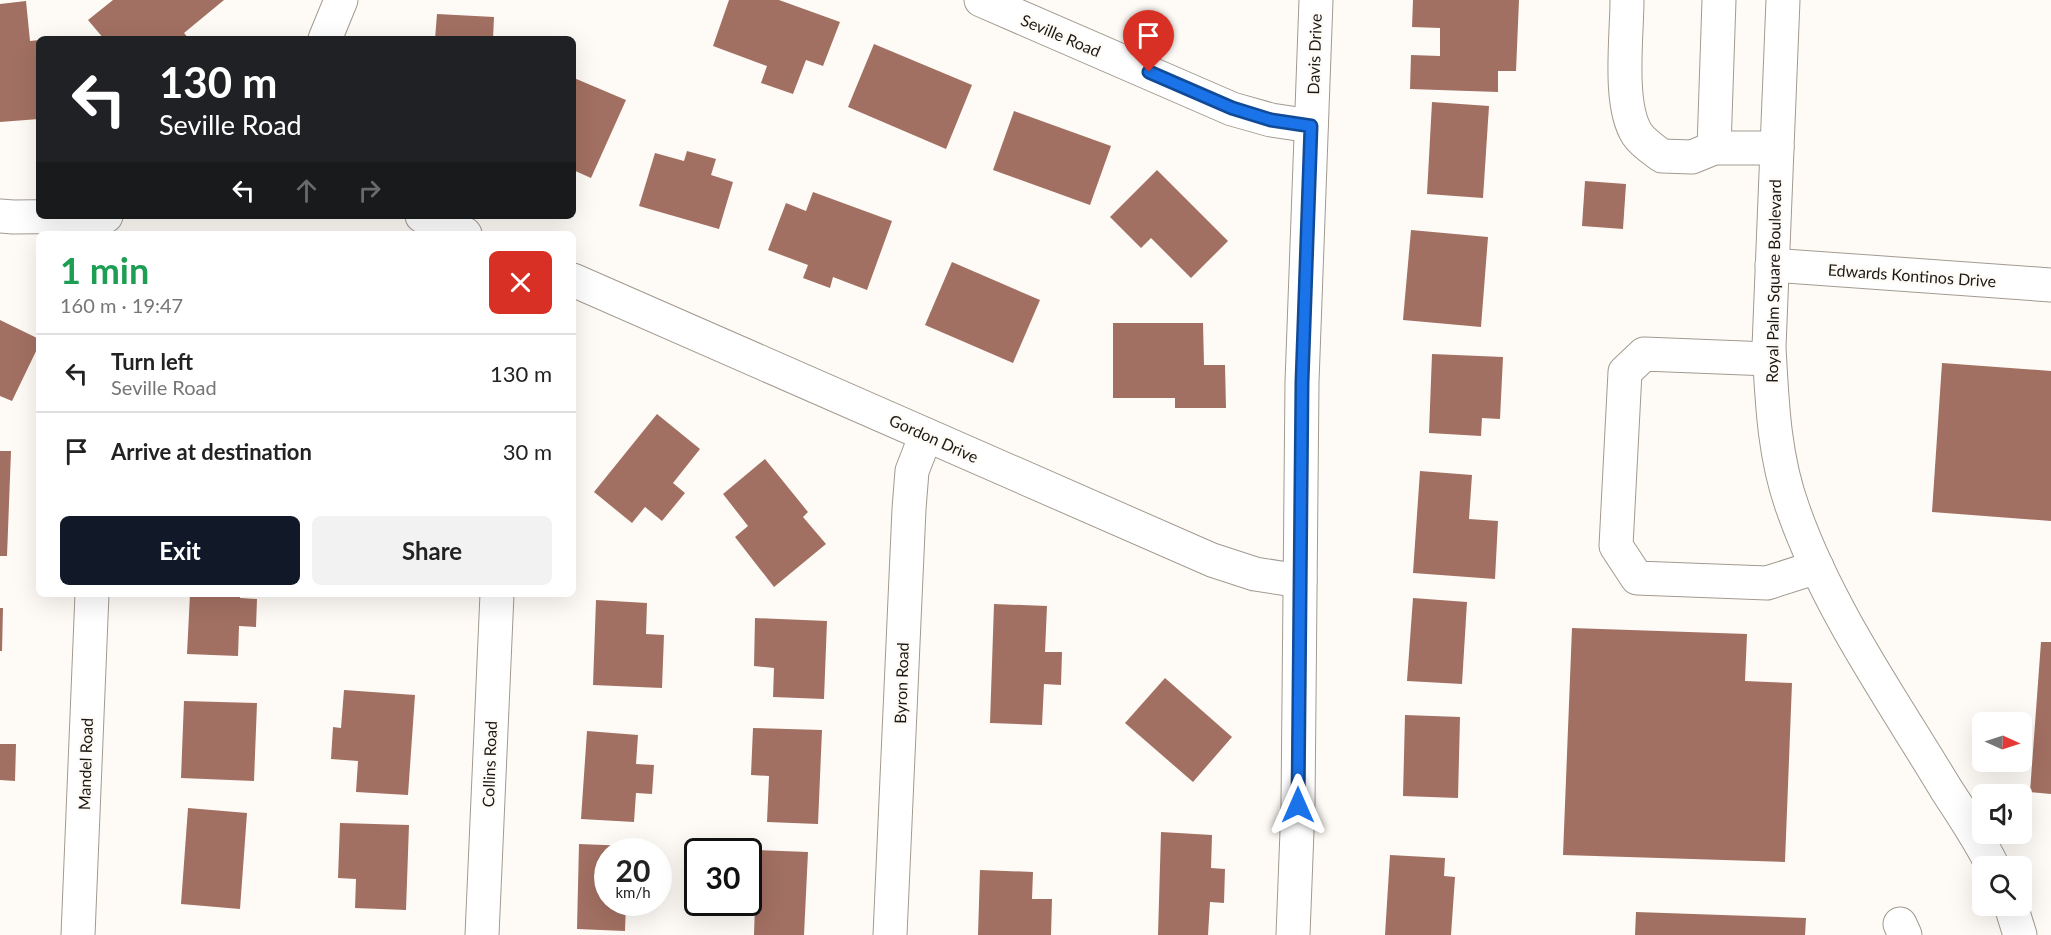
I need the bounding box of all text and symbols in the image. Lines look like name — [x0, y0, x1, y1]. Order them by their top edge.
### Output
street label: Seville Road — [1018, 10, 1104, 60]
pin — [1123, 10, 1174, 72]
street label: Davis Drive — [1303, 13, 1325, 95]
icon: arrive — [1132, 19, 1165, 52]
text: 130 m — [159, 57, 277, 107]
icon: left — [60, 60, 138, 138]
text: Seville Road — [159, 108, 302, 141]
icon: left — [227, 174, 260, 207]
icon: ahead — [290, 174, 323, 207]
icon: right — [353, 174, 386, 207]
street label: Royal Palm Square Boulevard — [1762, 179, 1784, 383]
text: 1 min — [60, 248, 149, 292]
button: close — [489, 251, 552, 314]
street label: Edwards Kontinos Drive — [1827, 260, 1997, 290]
text: 160 m · 19:47 — [60, 293, 183, 317]
text: Turn left — [111, 348, 193, 375]
icon: left — [60, 357, 93, 390]
text: 130 m — [490, 360, 552, 387]
text: Seville Road — [111, 375, 217, 399]
street label: Gordon Drive — [887, 410, 981, 466]
icon: arrive — [60, 435, 93, 468]
text: Arrive at destination — [111, 438, 312, 465]
text: 30 m — [503, 438, 552, 465]
button: Exit — [60, 516, 300, 585]
button: Share — [312, 516, 552, 585]
street label: Byron Road — [890, 642, 912, 724]
north arrow — [1972, 712, 2032, 772]
map controls — [1972, 712, 2032, 916]
street label: Mandel Road — [74, 718, 96, 810]
street label: Collins Road — [478, 720, 500, 808]
position arrow — [1266, 773, 1330, 837]
button: sound — [1972, 784, 2032, 844]
speed limit sign: 30 — [684, 838, 762, 916]
text: 20 — [616, 852, 650, 888]
button: search — [1972, 856, 2032, 916]
text: km/h — [615, 883, 651, 901]

